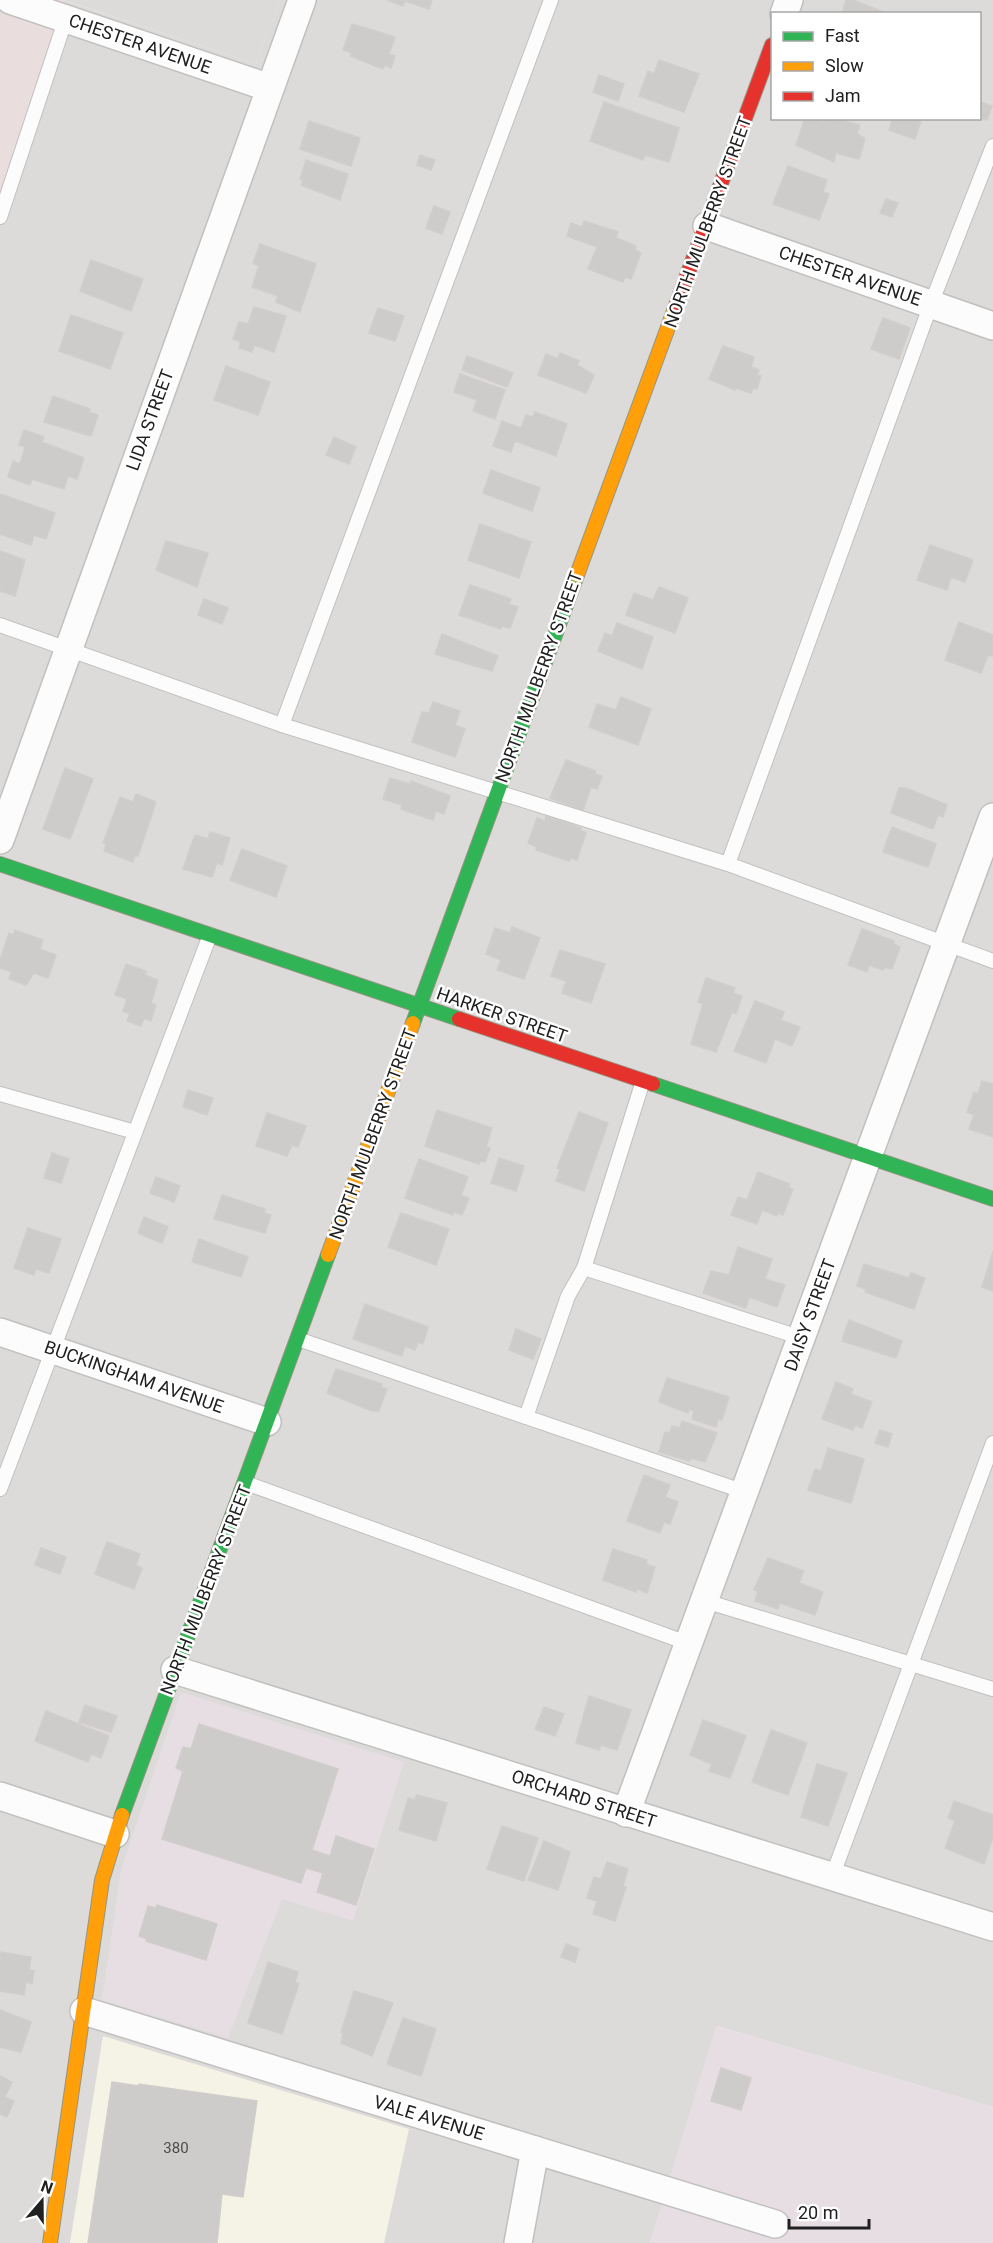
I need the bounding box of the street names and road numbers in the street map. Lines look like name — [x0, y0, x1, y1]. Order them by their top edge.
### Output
street label: CHESTER AVENUE — [66, 9, 214, 78]
street label: NORTH MULBERRY STREET — [660, 113, 756, 330]
street label: CHESTER AVENUE — [776, 241, 924, 310]
street label: LIDA STREET — [121, 366, 178, 473]
street label: NORTH MULBERRY STREET — [491, 568, 587, 785]
street label: HARKER STREET — [434, 982, 571, 1047]
street label: NORTH MULBERRY STREET — [325, 1025, 421, 1242]
street label: DAISY STREET — [779, 1255, 840, 1374]
street label: BUCKINGHAM AVENUE — [42, 1336, 227, 1417]
street label: NORTH MULBERRY STREET — [156, 1482, 255, 1698]
street label: ORCHARD STREET — [509, 1765, 660, 1832]
street label: VALE AVENUE — [371, 2091, 487, 2144]

